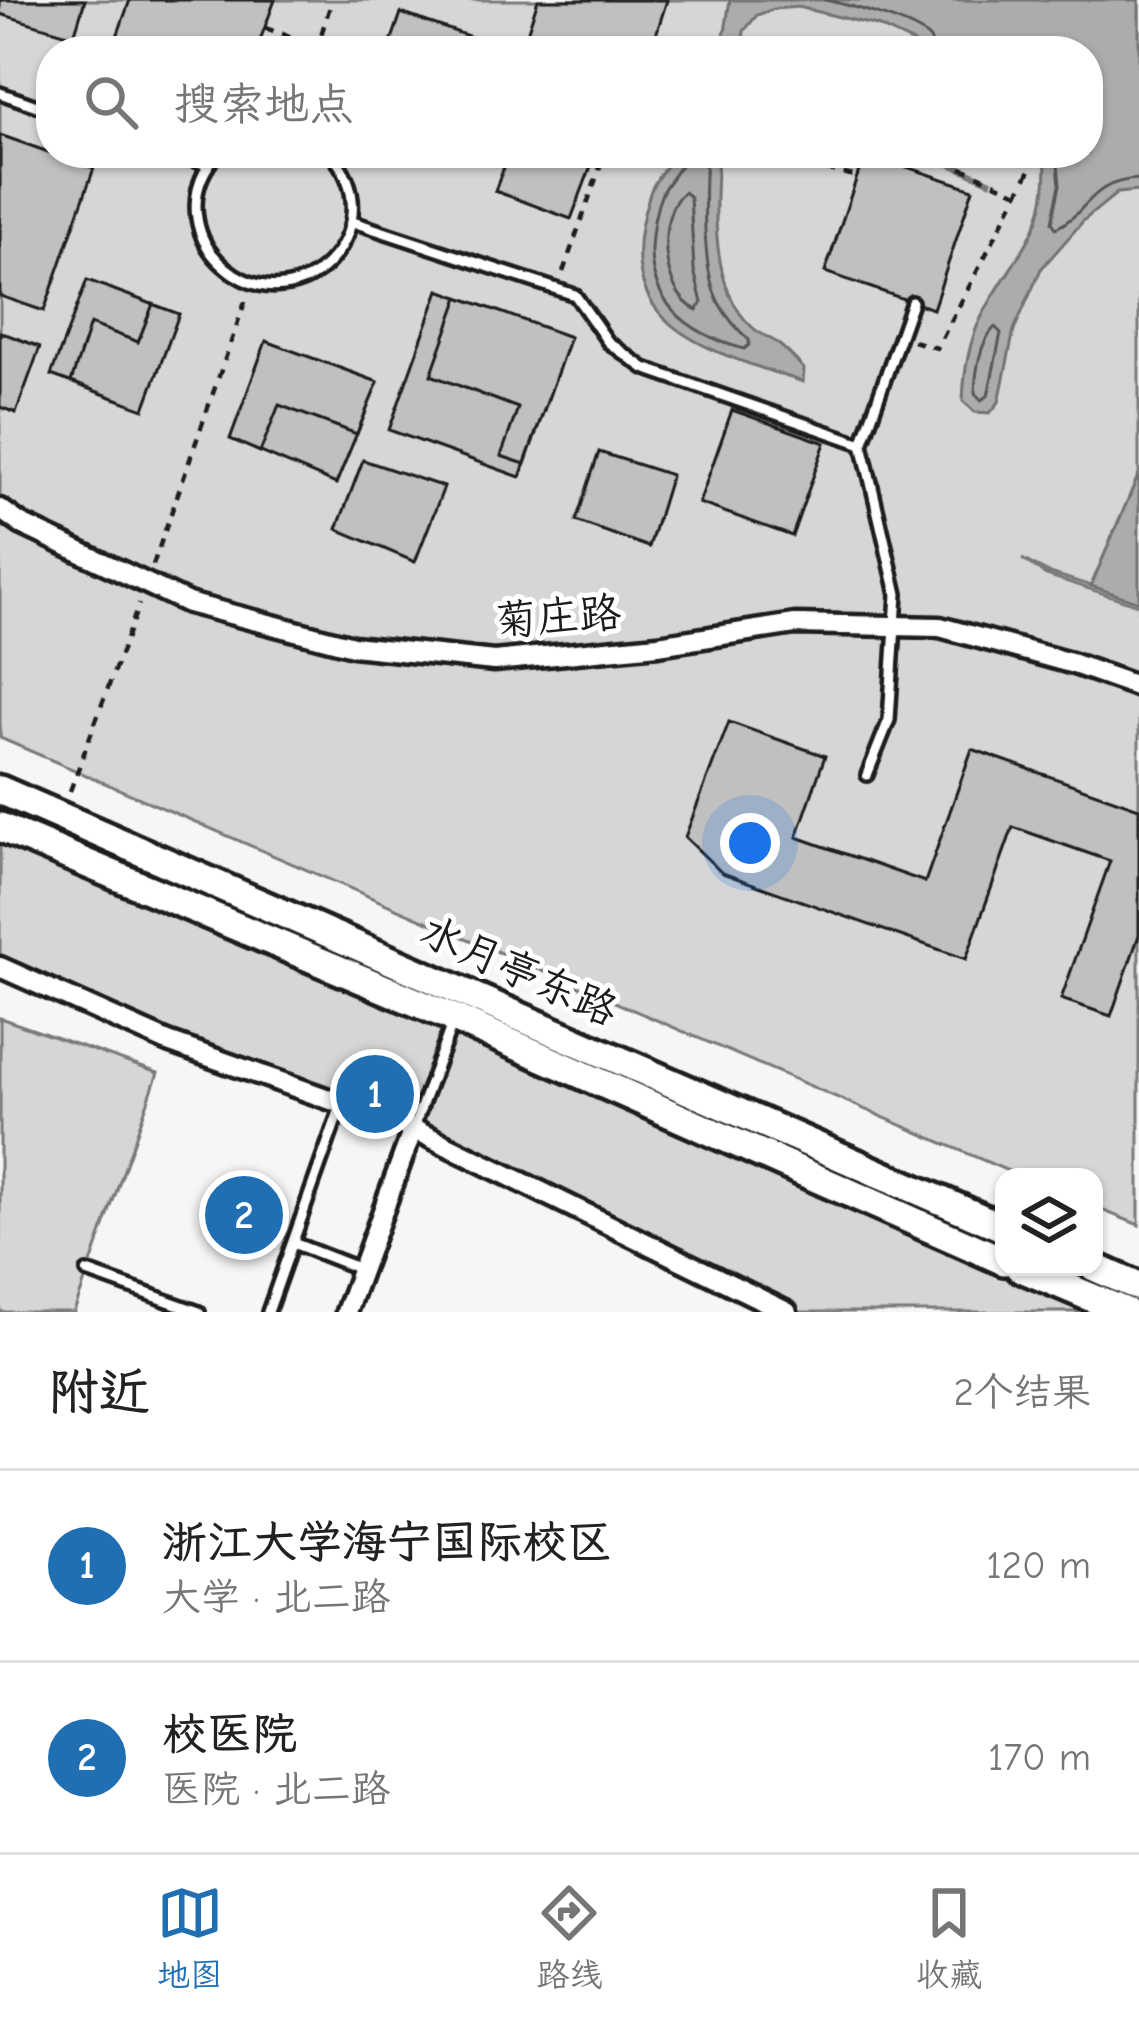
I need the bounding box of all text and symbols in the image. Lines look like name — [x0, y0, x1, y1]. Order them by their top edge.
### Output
search box — [36, 36, 1103, 168]
icon: search — [78, 69, 144, 135]
text: 搜索地点 — [174, 78, 354, 130]
street label: 菊庄路 — [493, 588, 623, 646]
your location — [720, 813, 780, 873]
street label: 水月亭东路 — [413, 906, 625, 1036]
pin: 1 — [336, 1049, 414, 1139]
map controls — [995, 1168, 1103, 1276]
button: layers — [995, 1168, 1103, 1276]
pin: 2 — [205, 1170, 283, 1260]
text: 附近 — [48, 1363, 150, 1422]
text: 2个结果 — [954, 1370, 1091, 1415]
text: 浙江大学海宁国际校区 — [162, 1516, 612, 1568]
text: 1 — [79, 1543, 95, 1588]
text: 120 m — [986, 1543, 1091, 1588]
text: 大学 · 北二路 — [162, 1575, 390, 1620]
text: 校医院 — [162, 1708, 297, 1760]
text: 2 — [77, 1735, 97, 1780]
text: 170 m — [988, 1735, 1091, 1780]
text: 医院 · 北二路 — [162, 1767, 390, 1812]
tab: 地图 — [157, 1880, 223, 1995]
tab: 路线 — [536, 1880, 602, 1995]
tab: 收藏 — [916, 1880, 982, 1995]

